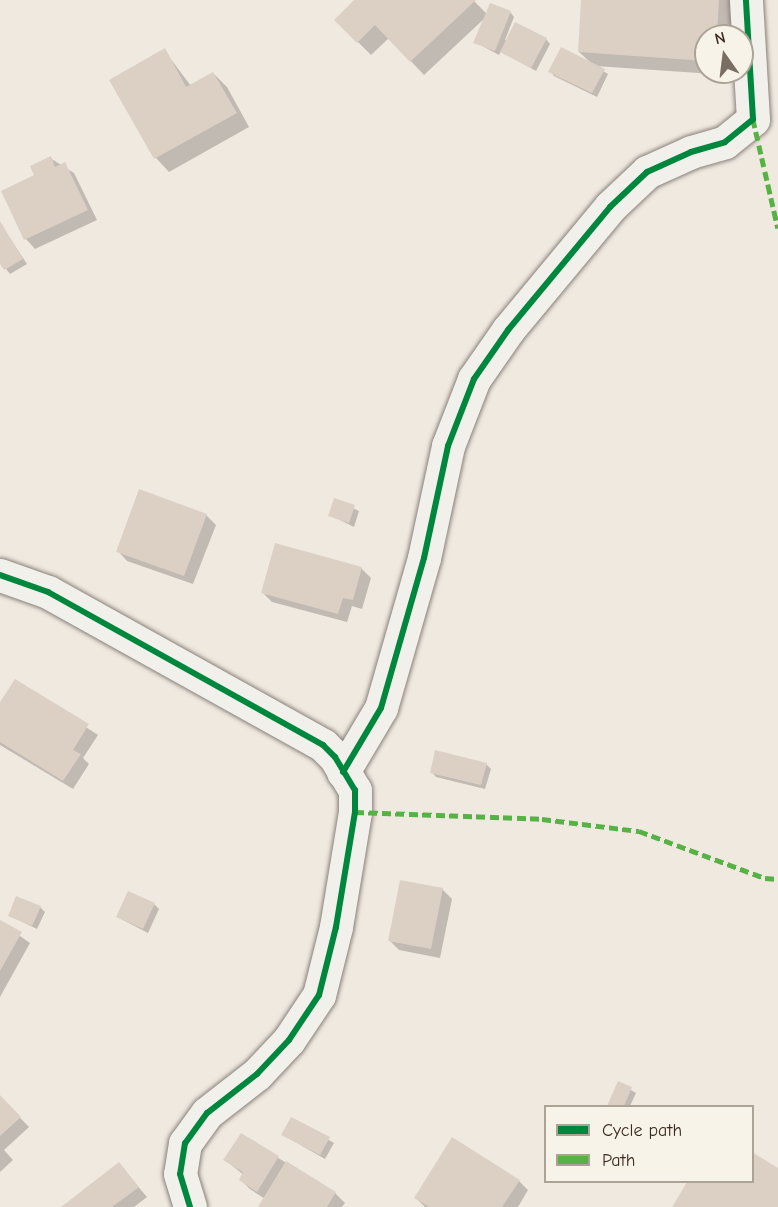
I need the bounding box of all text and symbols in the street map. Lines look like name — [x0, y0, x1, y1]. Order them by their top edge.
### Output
north arrow — [694, 24, 754, 84]
text: N — [713, 28, 727, 48]
legend — [544, 1105, 754, 1183]
text: Cycle path — [602, 1120, 682, 1141]
text: Path — [602, 1150, 635, 1171]

